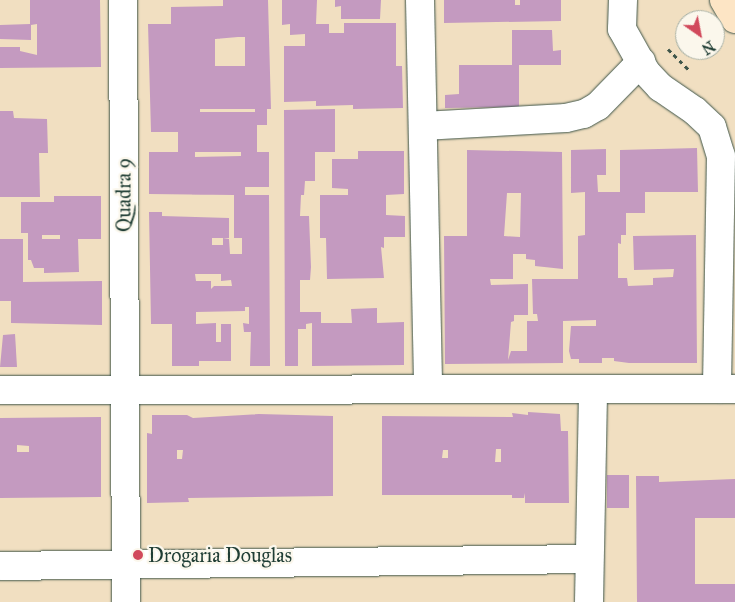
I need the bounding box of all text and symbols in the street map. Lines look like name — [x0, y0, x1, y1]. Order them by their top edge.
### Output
north arrow — [675, 10, 725, 60]
text: N — [698, 37, 718, 58]
street label: Quadra 9 — [112, 158, 136, 232]
place label: Drogaria Douglas — [148, 543, 292, 567]
marker: Drogaria Douglas — [132, 549, 144, 561]

